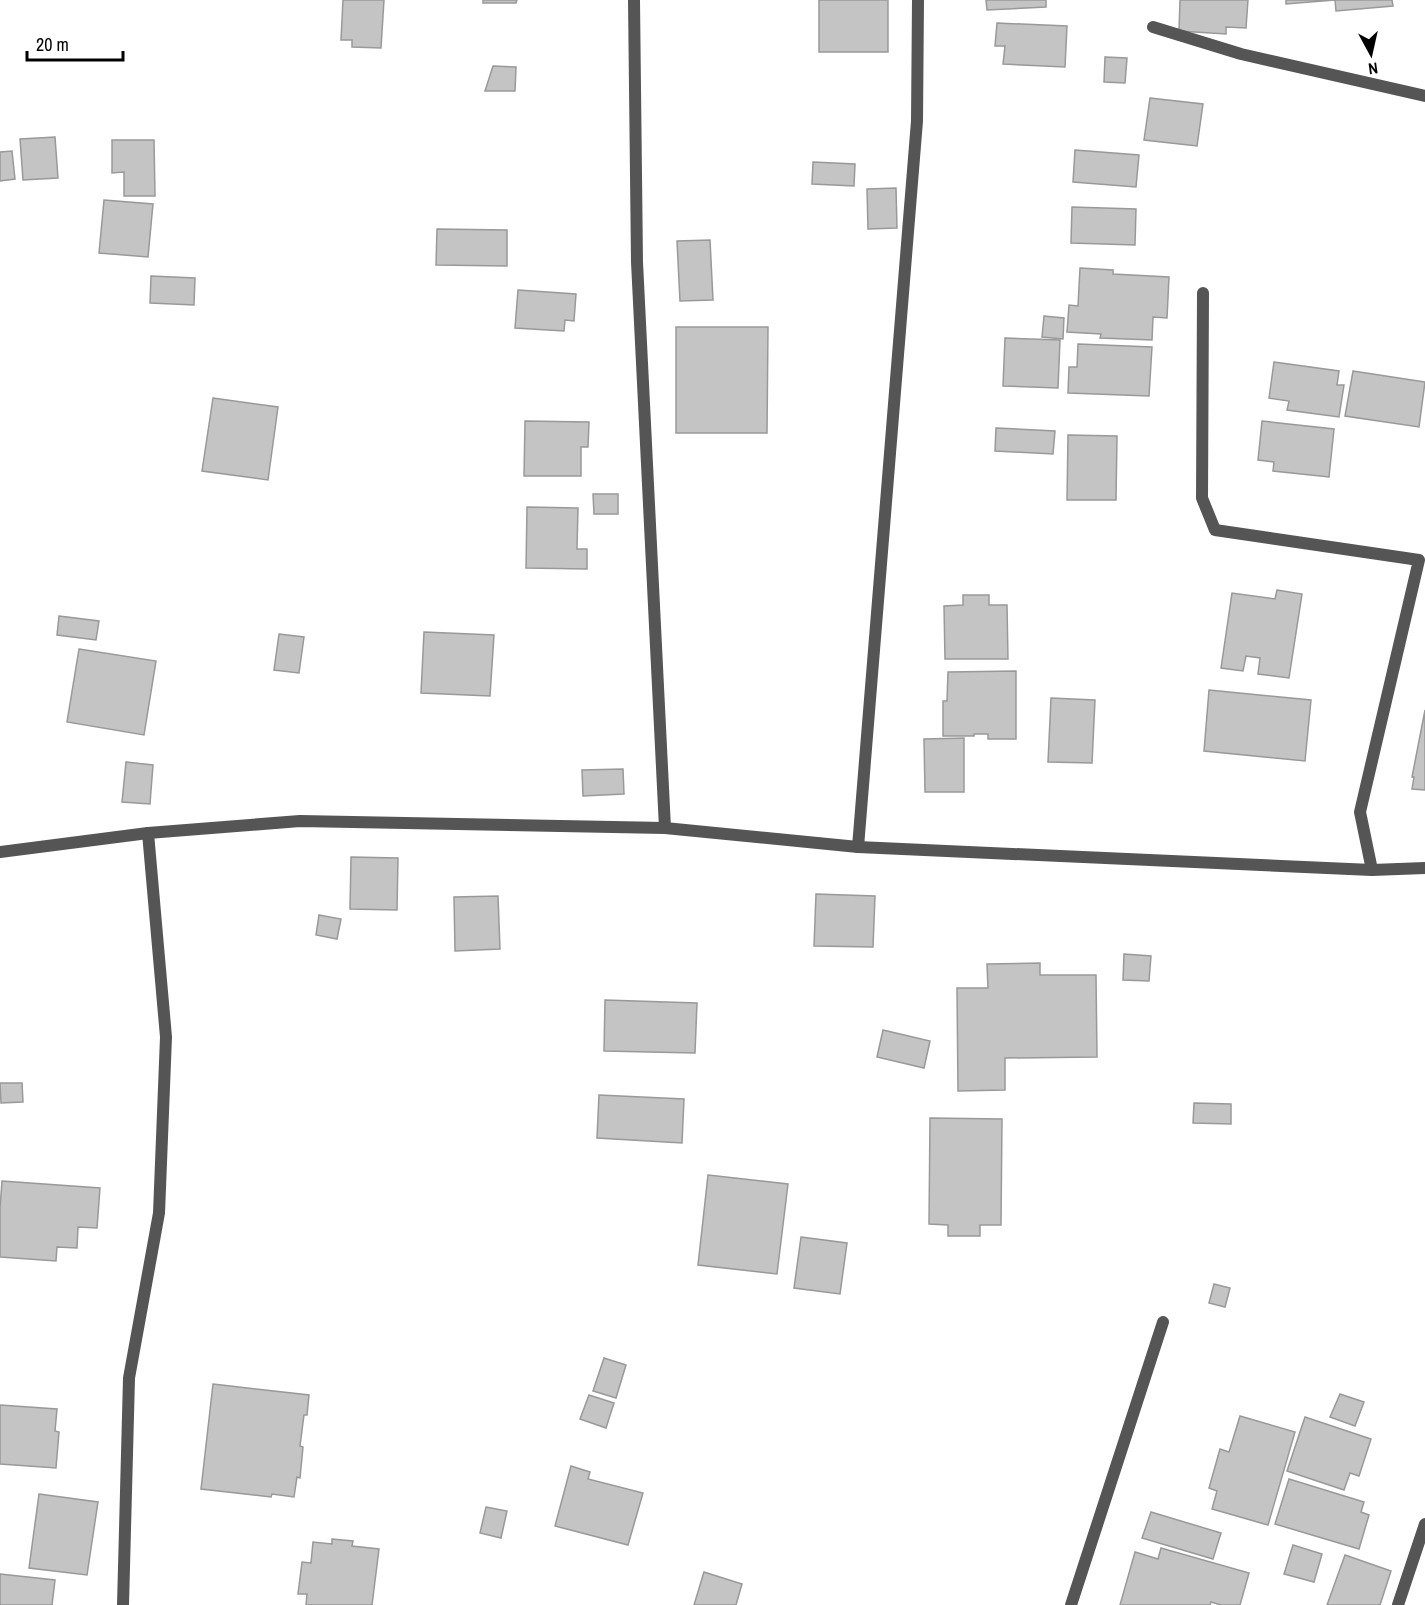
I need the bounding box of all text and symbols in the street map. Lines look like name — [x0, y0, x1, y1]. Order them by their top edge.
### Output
scale bar — [27, 24, 123, 62]
north arrow — [1341, 24, 1401, 84]
text: 20 m — [36, 32, 69, 57]
text: N — [1367, 57, 1379, 80]

